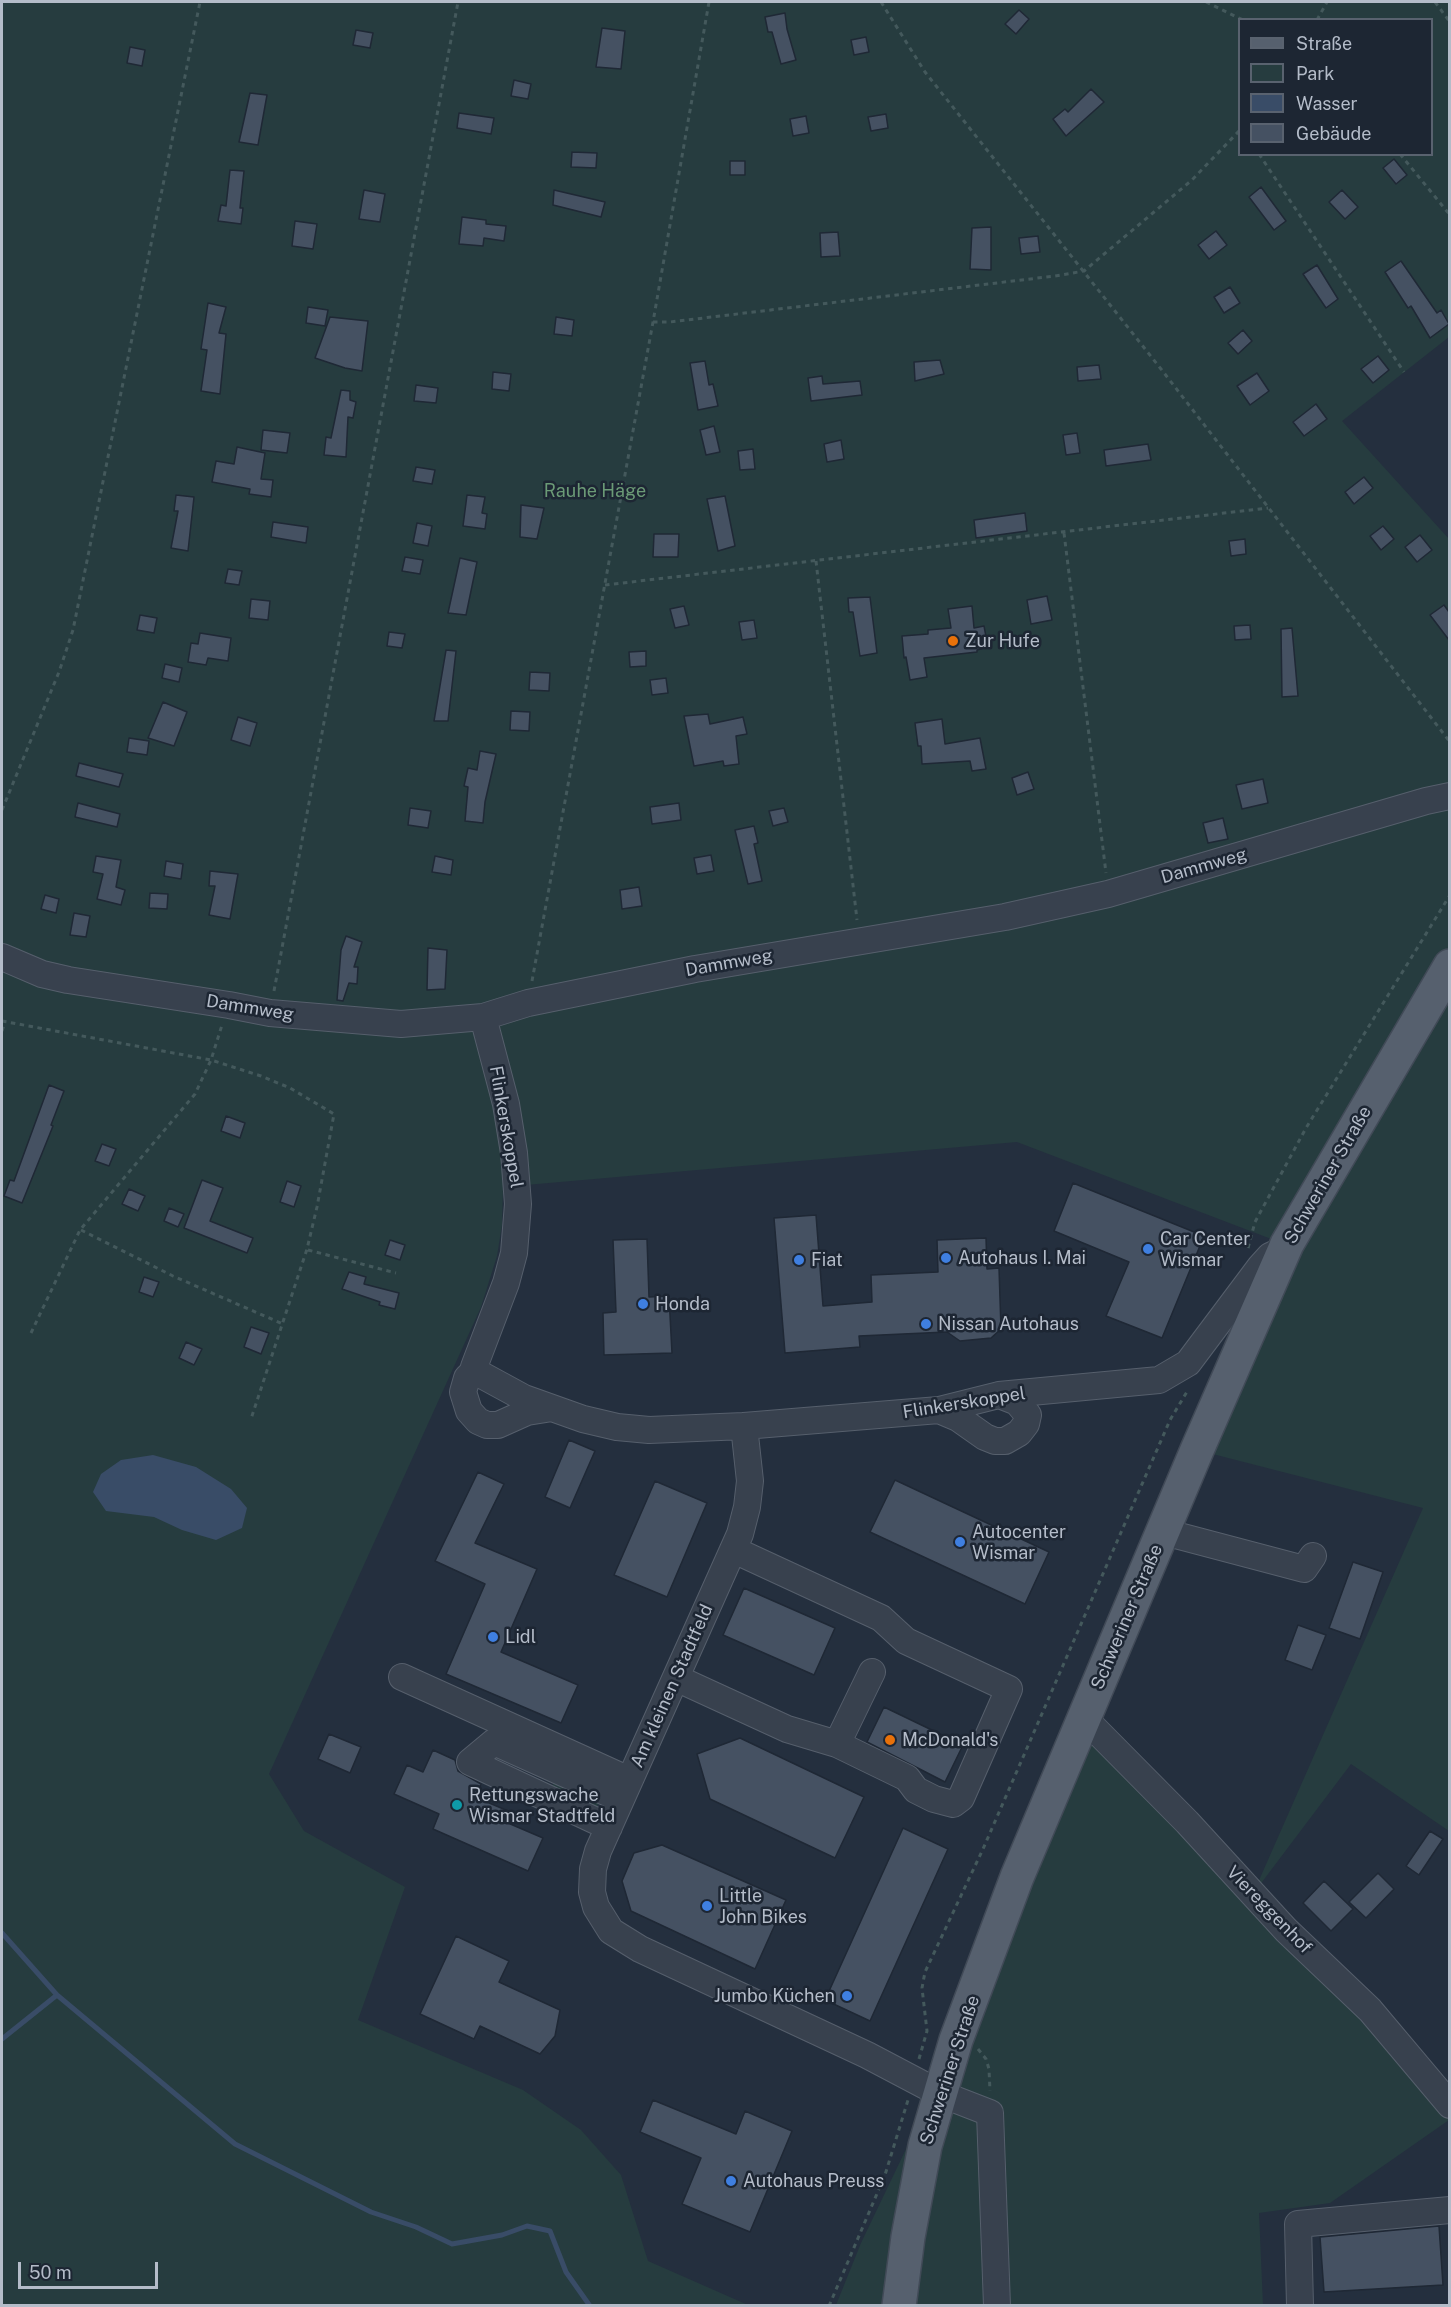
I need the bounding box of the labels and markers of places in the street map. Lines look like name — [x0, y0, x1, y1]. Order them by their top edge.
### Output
place label: Zur Hufe — [965, 630, 1040, 652]
marker: Zur Hufe — [946, 634, 960, 648]
place label: Car Center Wismar — [1160, 1228, 1250, 1270]
marker: Car Center Wismar — [1141, 1242, 1155, 1256]
place label: Autohaus I. Mai — [958, 1247, 1086, 1269]
place label: Fiat — [811, 1249, 843, 1271]
marker: Autohaus I. Mai — [939, 1251, 953, 1265]
marker: Fiat — [792, 1253, 806, 1267]
place label: Honda — [655, 1293, 710, 1315]
marker: Honda — [636, 1297, 650, 1311]
place label: Nissan Autohaus — [938, 1313, 1079, 1335]
marker: Nissan Autohaus — [919, 1317, 933, 1331]
place label: Autocenter Wismar — [972, 1521, 1066, 1564]
marker: Autocenter Wismar — [953, 1535, 967, 1549]
place label: Lidl — [505, 1626, 536, 1648]
marker: Lidl — [486, 1630, 500, 1644]
place label: McDonald's — [902, 1729, 998, 1751]
marker: McDonald's — [883, 1733, 897, 1747]
place label: Rettungswache Wismar Stadtfeld — [469, 1784, 615, 1826]
marker: Rettungswache Wismar Stadtfeld — [450, 1798, 464, 1812]
place label: Little John Bikes — [719, 1885, 807, 1928]
marker: Little John Bikes — [700, 1899, 714, 1913]
place label: Jumbo Küchen — [714, 1985, 835, 2007]
marker: Jumbo Küchen — [840, 1989, 854, 2003]
place label: Autohaus Preuss — [743, 2170, 884, 2192]
marker: Autohaus Preuss — [724, 2174, 738, 2188]

